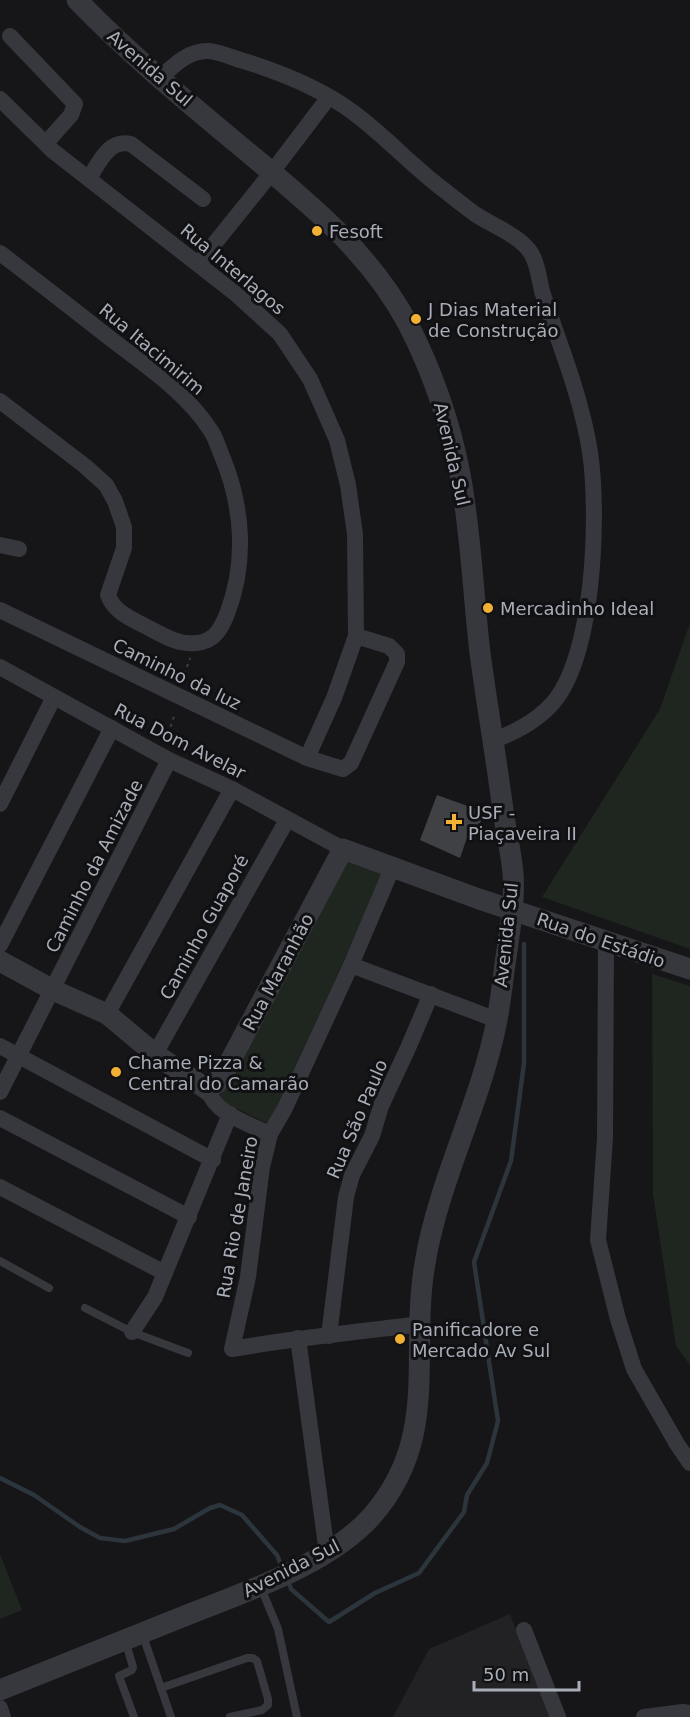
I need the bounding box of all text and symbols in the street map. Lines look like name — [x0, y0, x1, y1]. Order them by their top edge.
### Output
street label: Avenida Sul — [103, 25, 197, 111]
street label: Rua Interlagos — [176, 219, 290, 319]
place label: Fesoft — [329, 221, 383, 242]
marker: Fesoft — [310, 224, 324, 238]
street label: Rua Itacimirim — [95, 299, 209, 399]
place label: J Dias Material de Construção — [427, 299, 558, 341]
marker: J Dias Material de Construção — [409, 312, 423, 326]
street label: Avenida Sul — [430, 400, 474, 508]
place label: Mercadinho Ideal — [500, 598, 654, 619]
marker: Mercadinho Ideal — [481, 601, 495, 615]
street label: Caminho da luz — [110, 634, 244, 714]
street label: Rua Dom Avelar — [111, 699, 250, 783]
street label: Caminho da Amizade — [41, 776, 147, 956]
place label: USF - Piaçaveira II — [468, 802, 577, 844]
marker: USF - Piaçaveira II — [445, 813, 463, 831]
street label: Caminho Guaporé — [155, 851, 253, 1003]
street label: Avenida Sul — [490, 881, 522, 989]
street label: Rua do Estádio — [534, 908, 668, 972]
street label: Rua Maranhão — [238, 910, 318, 1034]
place label: Chame Pizza & Central do Camarão — [128, 1052, 309, 1094]
street label: Rua São Paulo — [322, 1056, 392, 1182]
marker: Chame Pizza & Central do Camarão — [109, 1065, 123, 1079]
street label: Rua Rio de Janeiro — [212, 1134, 262, 1300]
place label: Panificadore e Mercado Av Sul — [412, 1319, 550, 1361]
marker: Panificadore e Mercado Av Sul — [393, 1332, 407, 1346]
street label: Avenida Sul — [239, 1535, 343, 1601]
scale bar — [474, 1654, 579, 1692]
text: 50 m — [483, 1664, 529, 1685]

